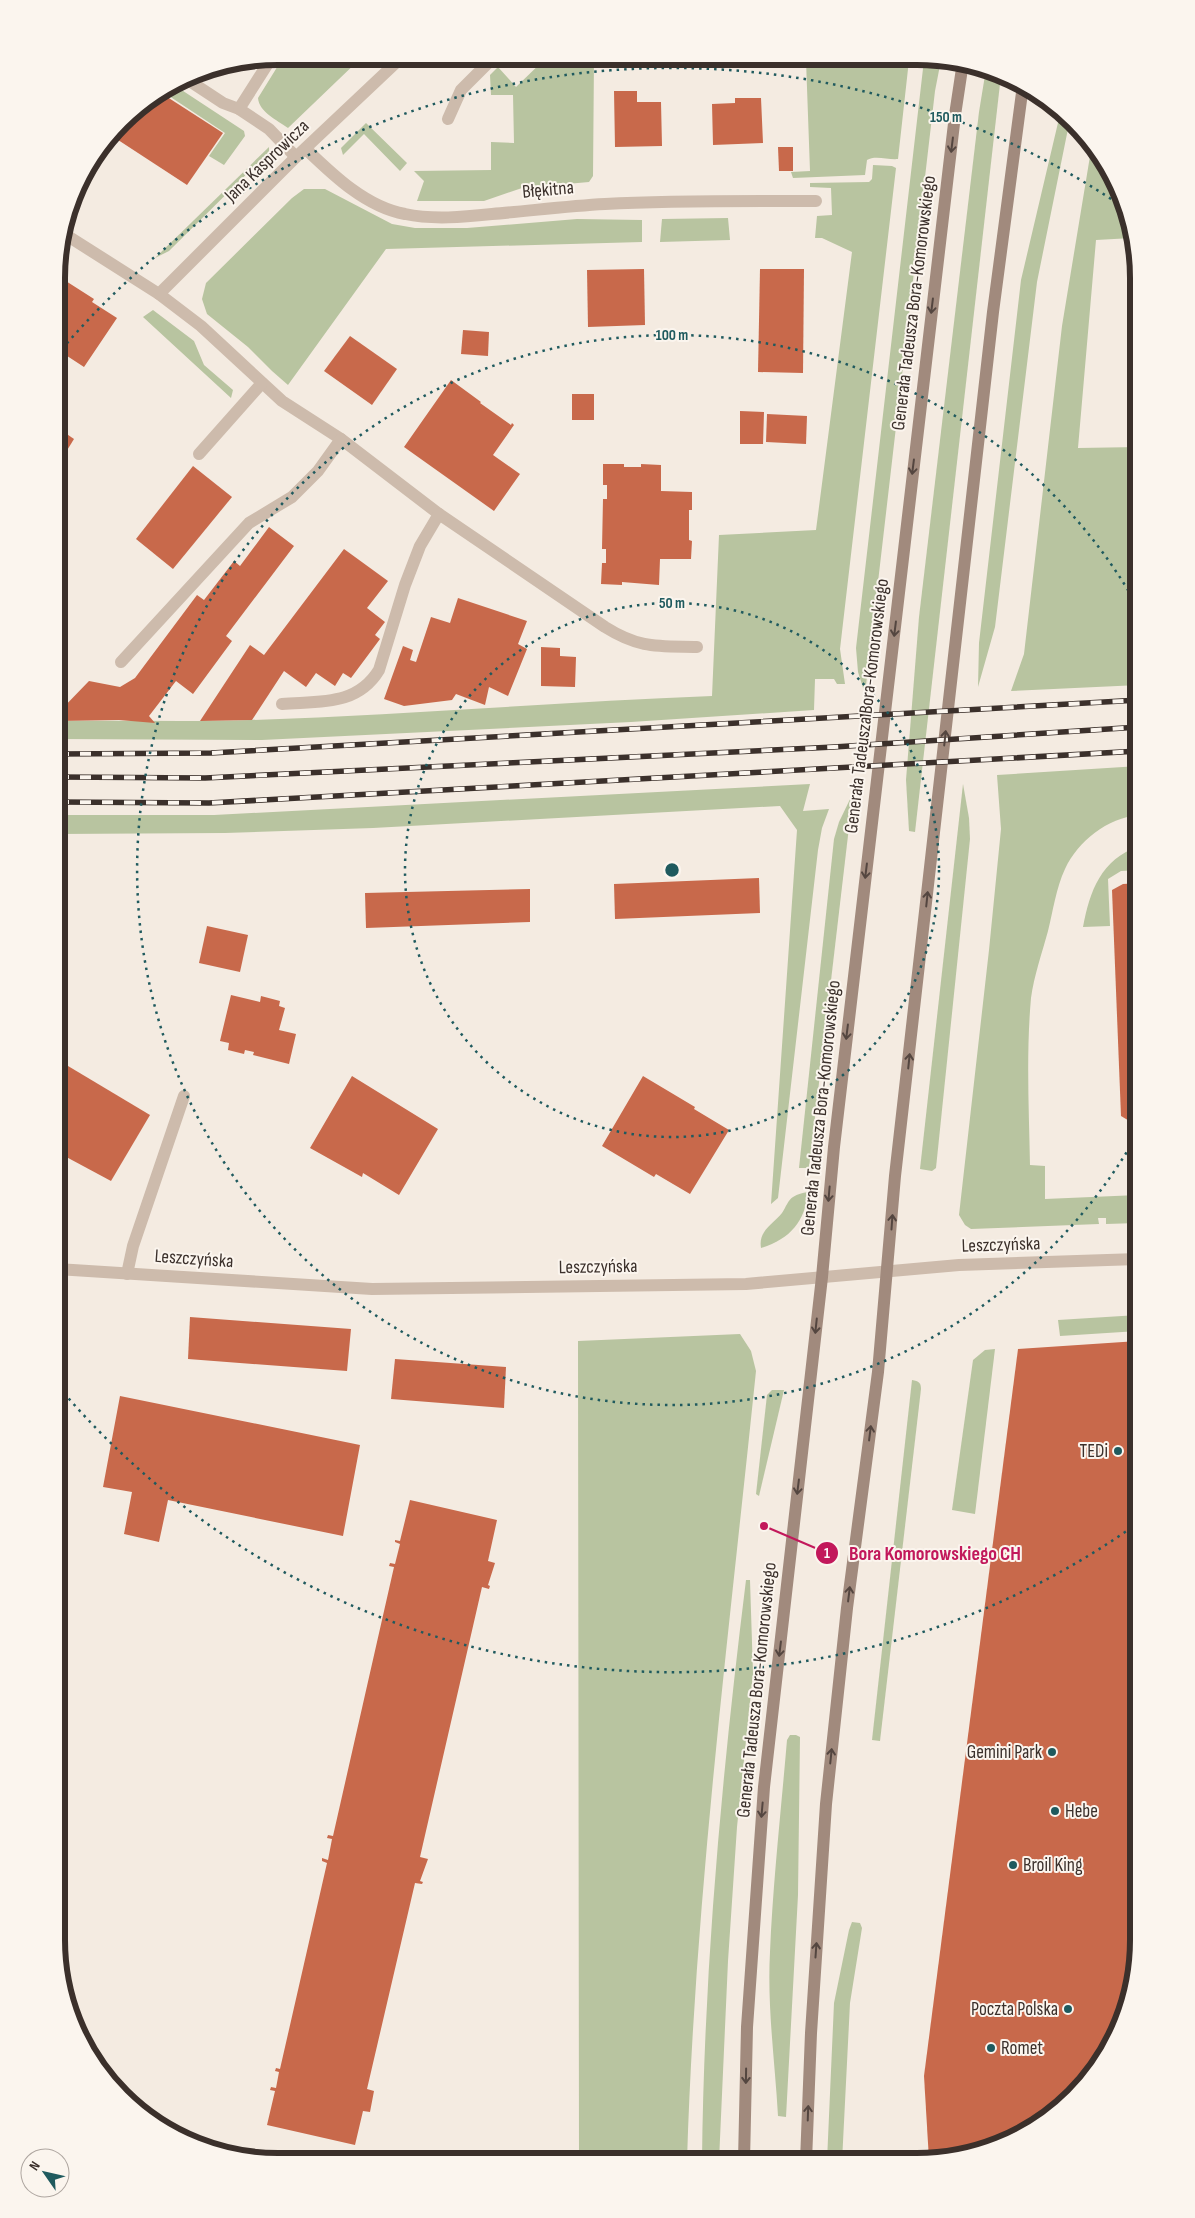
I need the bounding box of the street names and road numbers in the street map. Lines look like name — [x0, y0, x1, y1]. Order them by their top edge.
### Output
street label: Jana Kasprowicza — [219, 115, 314, 208]
street label: Generała Tadeusza Bora-Komorowskiego — [887, 174, 941, 432]
street label: Błękitna — [521, 176, 575, 204]
street label: Generała Tadeusza Bora-Komorowskiego — [840, 577, 894, 835]
street label: Generała Tadeusza Bora-Komorowskiego — [796, 979, 846, 1237]
street label: Leszczyńska — [961, 1232, 1041, 1258]
street label: Leszczyńska — [154, 1245, 234, 1273]
street label: Leszczyńska — [558, 1255, 638, 1279]
street label: Generała Tadeusza Bora-Komorowskiego — [732, 1561, 782, 1819]

